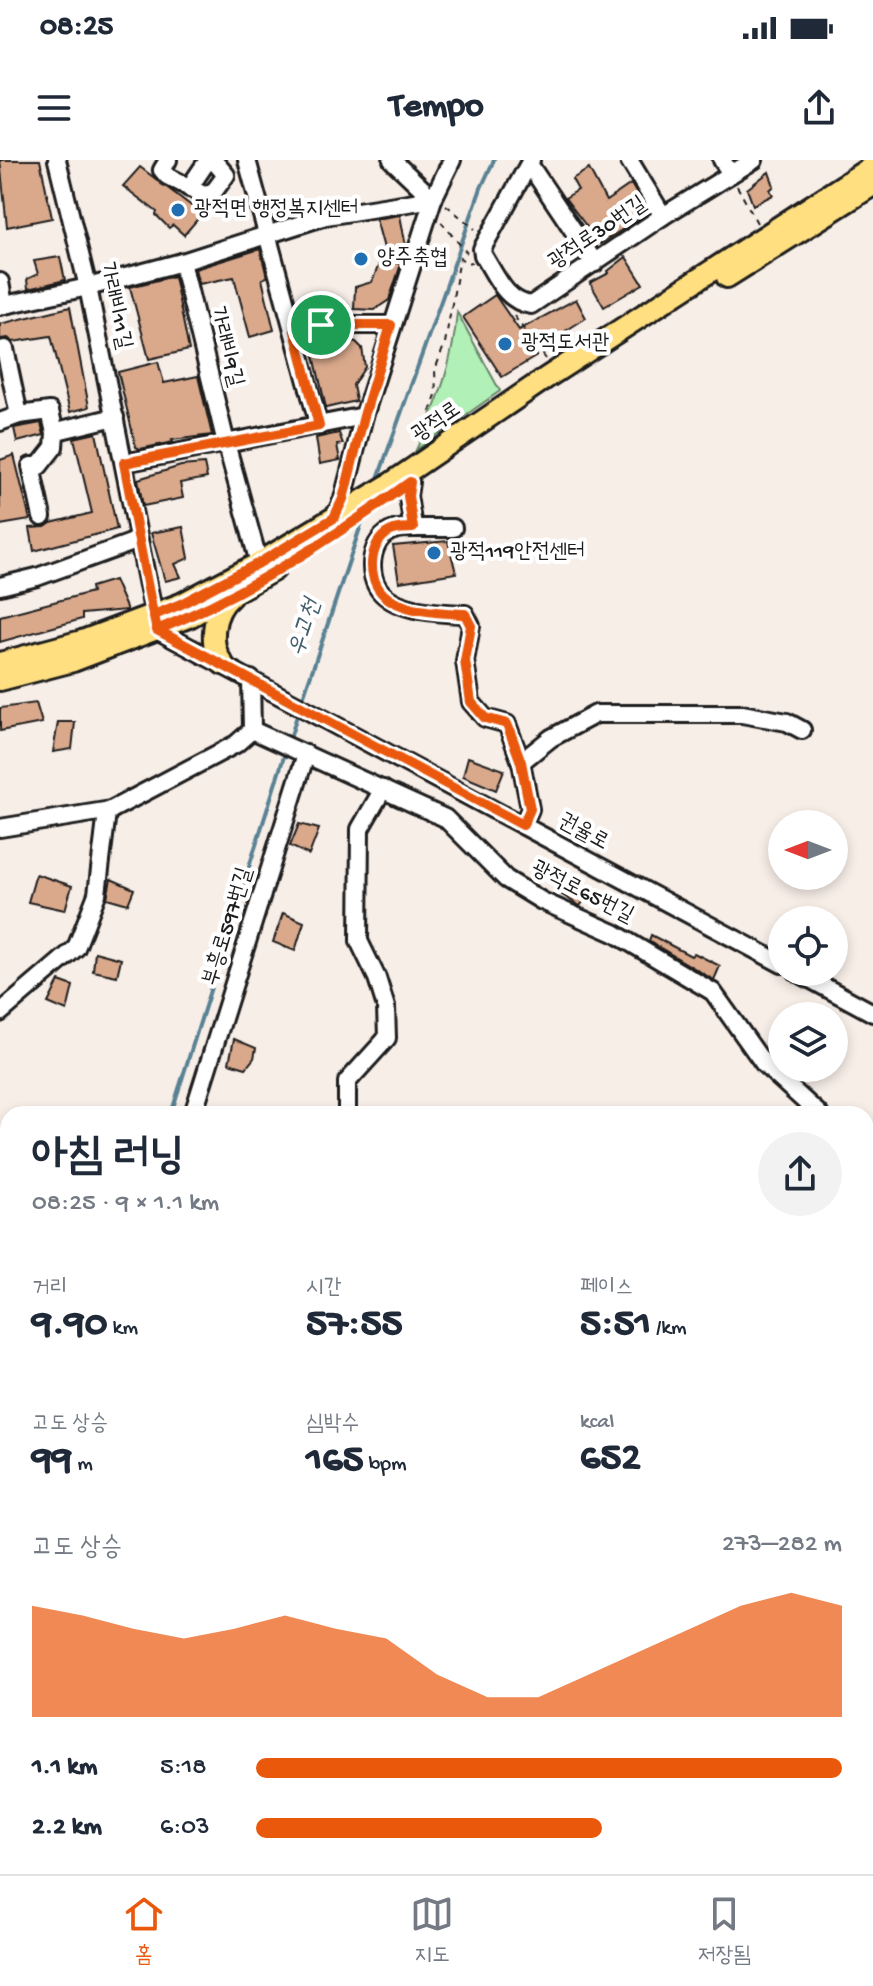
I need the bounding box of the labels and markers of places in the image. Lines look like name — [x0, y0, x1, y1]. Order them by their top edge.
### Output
place label: 광적면 행정복지센터 — [194, 197, 359, 223]
marker: 광적면 행정복지센터 — [169, 201, 187, 219]
place label: 양주축협 — [377, 246, 448, 272]
marker: 양주축협 — [352, 250, 370, 268]
pin — [287, 291, 355, 359]
place label: 광적도서관 — [521, 331, 610, 357]
marker: 광적도서관 — [496, 335, 514, 353]
place label: 광적119안전센터 — [450, 540, 585, 566]
marker: 광적119안전센터 — [425, 544, 443, 562]

